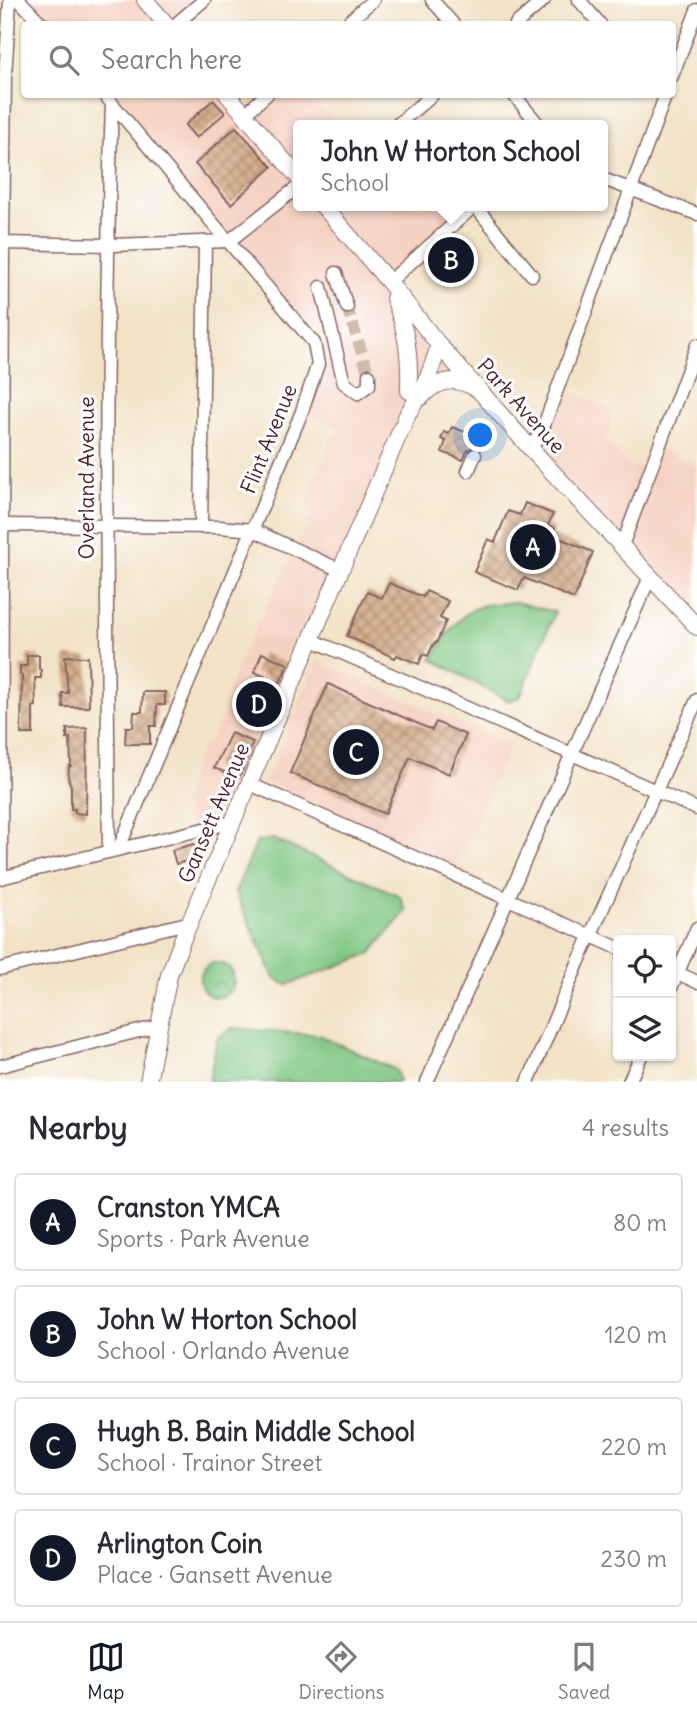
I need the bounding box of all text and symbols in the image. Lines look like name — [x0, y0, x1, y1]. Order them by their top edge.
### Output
search box — [21, 21, 676, 98]
icon: search — [45, 41, 83, 79]
text: Search here — [101, 43, 242, 76]
popup — [293, 120, 608, 211]
text: John W Horton School — [320, 135, 581, 168]
text: School — [320, 168, 389, 197]
pin: B — [428, 234, 474, 286]
street label: Park Avenue — [472, 352, 571, 459]
street label: Flint Avenue — [234, 380, 303, 498]
street label: Overland Avenue — [73, 397, 100, 559]
your location — [463, 418, 497, 452]
pin: A — [510, 521, 556, 573]
pin: D — [236, 678, 282, 730]
pin: C — [333, 726, 379, 778]
street label: Gansett Avenue — [172, 739, 255, 887]
map controls — [613, 935, 676, 1061]
button: locate — [613, 935, 676, 998]
button: layers — [613, 998, 676, 1061]
text: Nearby — [28, 1109, 128, 1147]
text: 4 results — [582, 1113, 669, 1142]
text: Cranston YMCA — [97, 1191, 280, 1224]
text: A — [46, 1208, 60, 1237]
text: 80 m — [613, 1208, 667, 1237]
text: Sports · Park Avenue — [97, 1224, 310, 1253]
text: John W Horton School — [97, 1303, 357, 1336]
text: B — [45, 1320, 61, 1349]
text: 120 m — [604, 1320, 667, 1349]
text: School · Orlando Avenue — [97, 1336, 350, 1365]
text: Hugh B. Bain Middle School — [97, 1415, 415, 1448]
text: C — [45, 1432, 61, 1461]
text: 220 m — [601, 1432, 667, 1461]
text: School · Trainor Street — [97, 1448, 322, 1477]
text: Arlington Coin — [97, 1527, 262, 1560]
text: D — [45, 1544, 61, 1573]
text: 230 m — [601, 1544, 667, 1573]
text: Place · Gansett Avenue — [97, 1560, 333, 1589]
tab: Map — [87, 1638, 125, 1704]
tab: Directions — [299, 1638, 384, 1704]
tab: Saved — [558, 1638, 610, 1704]

